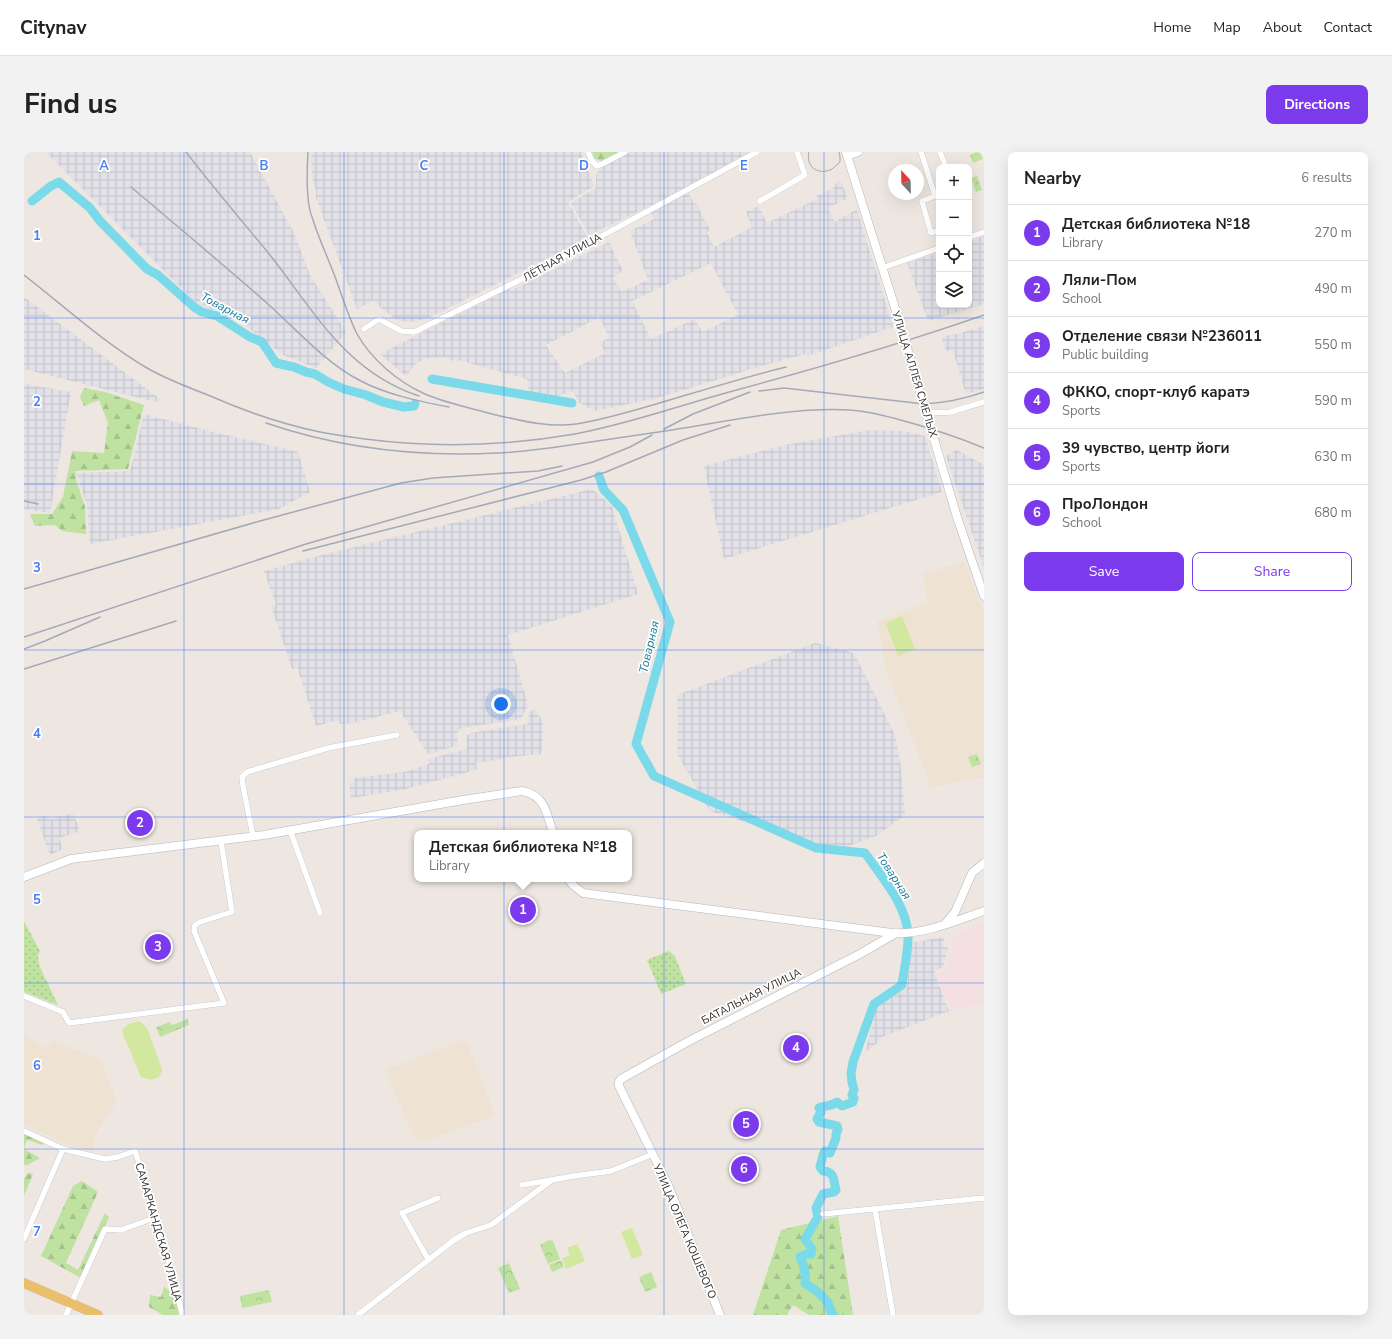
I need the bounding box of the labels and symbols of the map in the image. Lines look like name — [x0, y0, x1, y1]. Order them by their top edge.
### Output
text: A — [99, 157, 109, 175]
text: B — [260, 157, 269, 175]
text: C — [420, 157, 429, 175]
text: D — [579, 157, 589, 175]
text: E — [740, 157, 748, 175]
north arrow — [888, 164, 924, 200]
text: 1 — [33, 227, 41, 245]
street label: ЛЁТНАЯ УЛИЦА — [520, 230, 604, 285]
water label: Товарная — [198, 288, 252, 328]
street label: УЛИЦА АЛЛЕЯ СМЕЛЫХ — [888, 308, 941, 440]
text: 2 — [33, 393, 41, 411]
text: 3 — [33, 559, 41, 577]
water label: Товарная — [635, 619, 663, 675]
your location — [491, 694, 511, 714]
text: 4 — [33, 725, 41, 743]
pin: 2 — [127, 808, 153, 838]
water label: Товарная — [873, 849, 915, 903]
text: 5 — [33, 891, 41, 909]
pin: 1 — [510, 895, 536, 925]
pin: 3 — [145, 932, 171, 962]
street label: БАТАЛЬНАЯ УЛИЦА — [699, 965, 804, 1028]
pin: 4 — [783, 1033, 809, 1063]
text: 6 — [33, 1057, 41, 1075]
pin: 5 — [733, 1109, 759, 1139]
pin: 6 — [731, 1154, 757, 1184]
street label: УЛИЦА ОЛЕГА КОШЕВОГО — [649, 1160, 720, 1301]
street label: САМАРКАНДСКАЯ УЛИЦА — [131, 1161, 186, 1303]
text: 7 — [33, 1223, 41, 1241]

